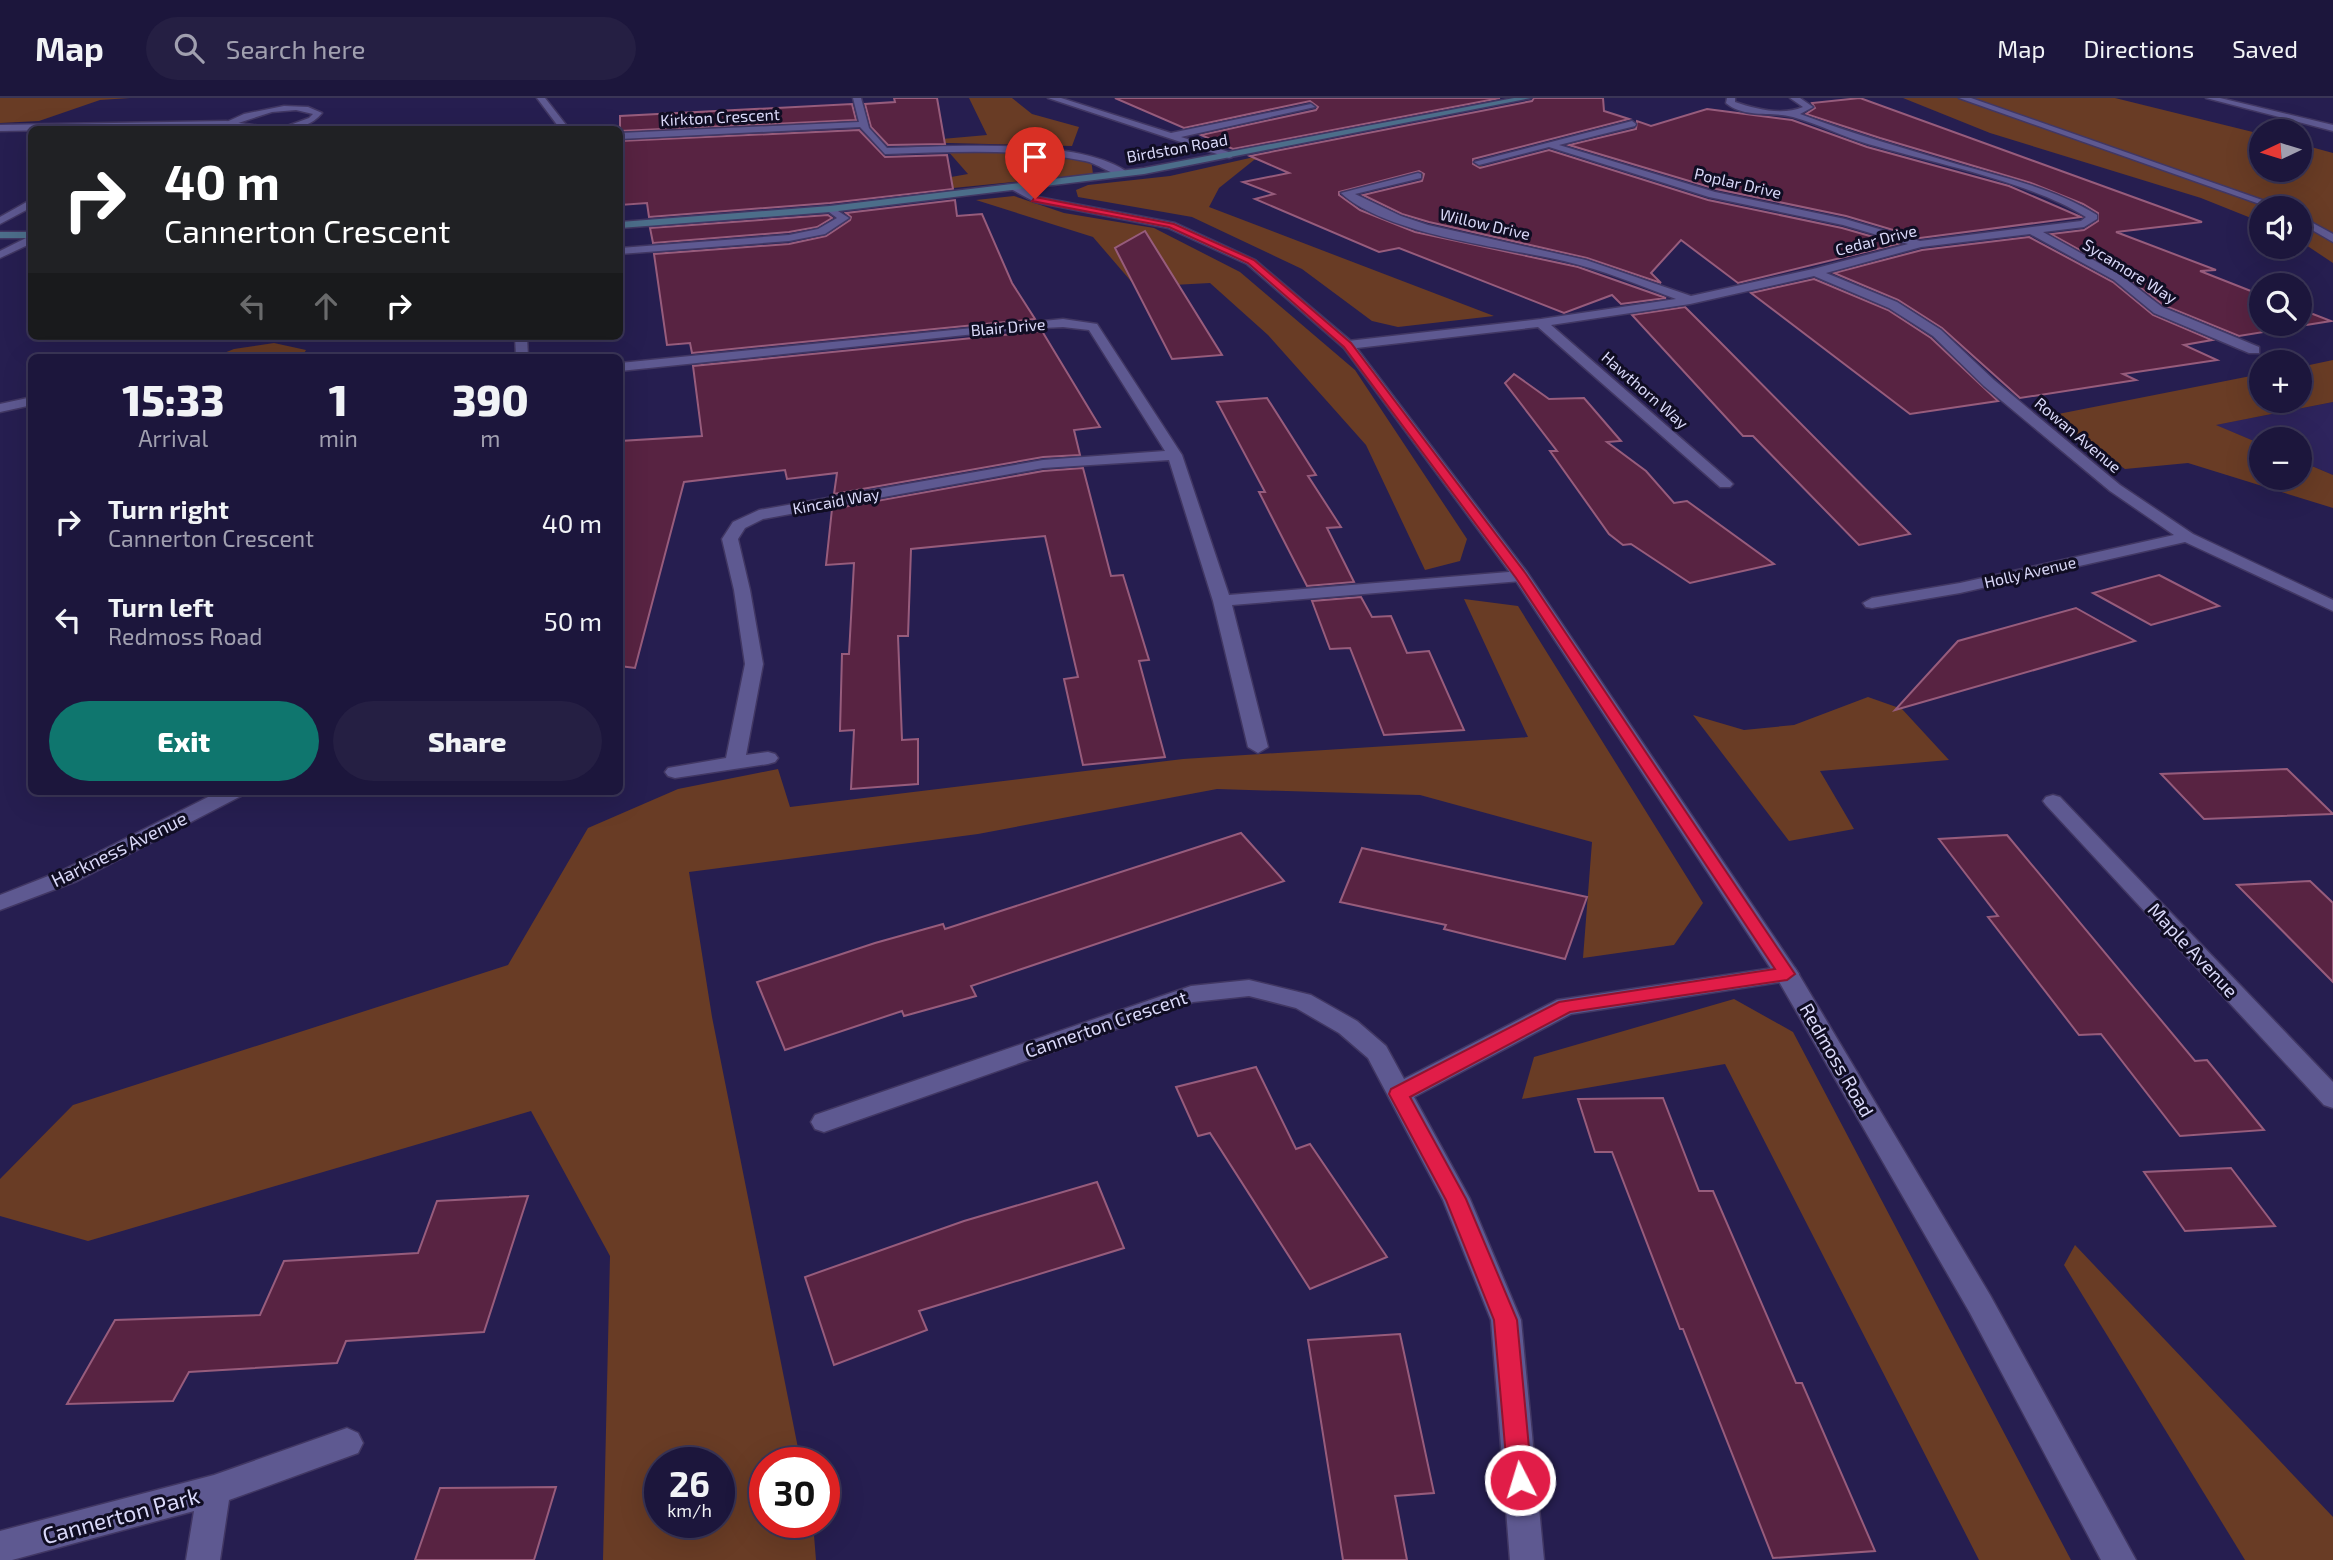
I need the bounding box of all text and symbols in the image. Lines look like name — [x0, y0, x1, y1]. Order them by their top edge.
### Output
search box — [146, 17, 636, 80]
text: Map — [35, 28, 104, 68]
icon: search — [170, 29, 208, 67]
text: Search here — [226, 33, 365, 64]
text: Map — [1997, 34, 2045, 63]
text: Directions — [2083, 34, 2194, 63]
text: Saved — [2232, 34, 2298, 63]
street label: Kirkton Crescent — [660, 104, 780, 129]
north arrow — [2249, 119, 2312, 182]
map controls — [2249, 119, 2312, 490]
pin — [1005, 127, 1065, 199]
street label: Birdston Road — [1125, 129, 1229, 166]
icon: arrive — [1016, 138, 1054, 176]
text: 40 m — [164, 151, 280, 210]
icon: right — [49, 154, 140, 245]
street label: Poplar Drive — [1693, 163, 1784, 202]
button: sound — [2249, 196, 2312, 259]
street label: Willow Drive — [1438, 204, 1532, 243]
text: Cannerton Crescent — [164, 211, 451, 249]
street label: Cedar Drive — [1833, 220, 1919, 259]
street label: Sycamore Way — [2080, 234, 2181, 307]
button: search — [2249, 273, 2312, 336]
icon: left — [234, 287, 272, 325]
icon: ahead — [307, 287, 345, 325]
icon: right — [380, 287, 418, 325]
street label: Blair Drive — [970, 314, 1046, 339]
street label: Hawthorn Way — [1598, 347, 1693, 433]
button: + — [2249, 350, 2312, 413]
text: 15:33 — [122, 374, 224, 424]
text: 1 — [329, 374, 348, 424]
text: 390 — [452, 374, 529, 424]
street label: Rowan Avenue — [2031, 393, 2125, 476]
text: Arrival — [138, 424, 208, 452]
text: min — [319, 424, 358, 452]
text: m — [480, 424, 500, 452]
button: − — [2249, 427, 2312, 490]
street label: Kincaid Way — [791, 483, 881, 518]
text: Turn right — [108, 493, 229, 524]
icon: right — [49, 503, 87, 541]
text: 40 m — [542, 507, 602, 538]
text: Cannerton Crescent — [108, 524, 314, 552]
street label: Holly Avenue — [1982, 552, 2078, 591]
text: Turn left — [108, 591, 214, 622]
icon: left — [49, 601, 87, 639]
text: 50 m — [544, 605, 602, 636]
text: Redmoss Road — [108, 622, 262, 650]
button: Exit — [49, 701, 319, 781]
button: Share — [333, 701, 602, 781]
street label: Harkness Avenue — [47, 806, 191, 891]
street label: Maple Avenue — [2144, 897, 2243, 1002]
street label: Cannerton Crescent — [1022, 985, 1190, 1062]
street label: Redmoss Road — [1796, 999, 1879, 1121]
position arrow — [1483, 1443, 1557, 1517]
speed limit sign: 30 — [749, 1447, 840, 1538]
text: 26 — [669, 1462, 710, 1504]
street label: Cannerton Park — [39, 1481, 203, 1549]
text: km/h — [667, 1499, 712, 1521]

